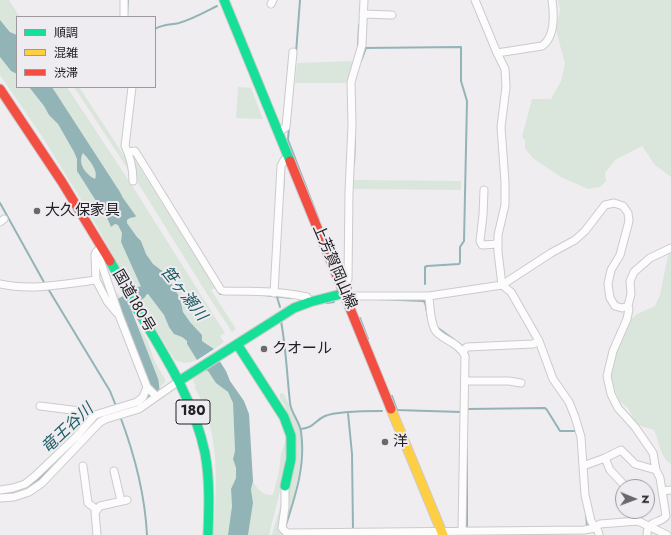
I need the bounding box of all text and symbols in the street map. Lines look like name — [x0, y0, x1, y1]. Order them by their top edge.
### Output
legend — [16, 16, 156, 88]
text: 順調 — [54, 24, 78, 42]
text: 混雑 — [54, 44, 78, 62]
text: 渋滞 — [54, 64, 78, 82]
place label: 大久保家具 — [45, 202, 120, 220]
marker: 大久保家具 — [32, 206, 42, 216]
street label: 上芳賀岡山線 — [308, 222, 360, 312]
water label: 笹ヶ瀬川 — [156, 263, 210, 325]
street label: 国道180号 — [108, 267, 158, 335]
place label: クオール — [272, 340, 332, 358]
marker: クオール — [259, 344, 269, 354]
water label: 竜王谷川 — [38, 400, 98, 458]
road number: 180 — [176, 400, 210, 424]
place label: 洋 — [393, 433, 408, 451]
marker: 洋 — [380, 437, 390, 447]
north arrow — [615, 479, 655, 519]
text: N — [638, 495, 654, 504]

